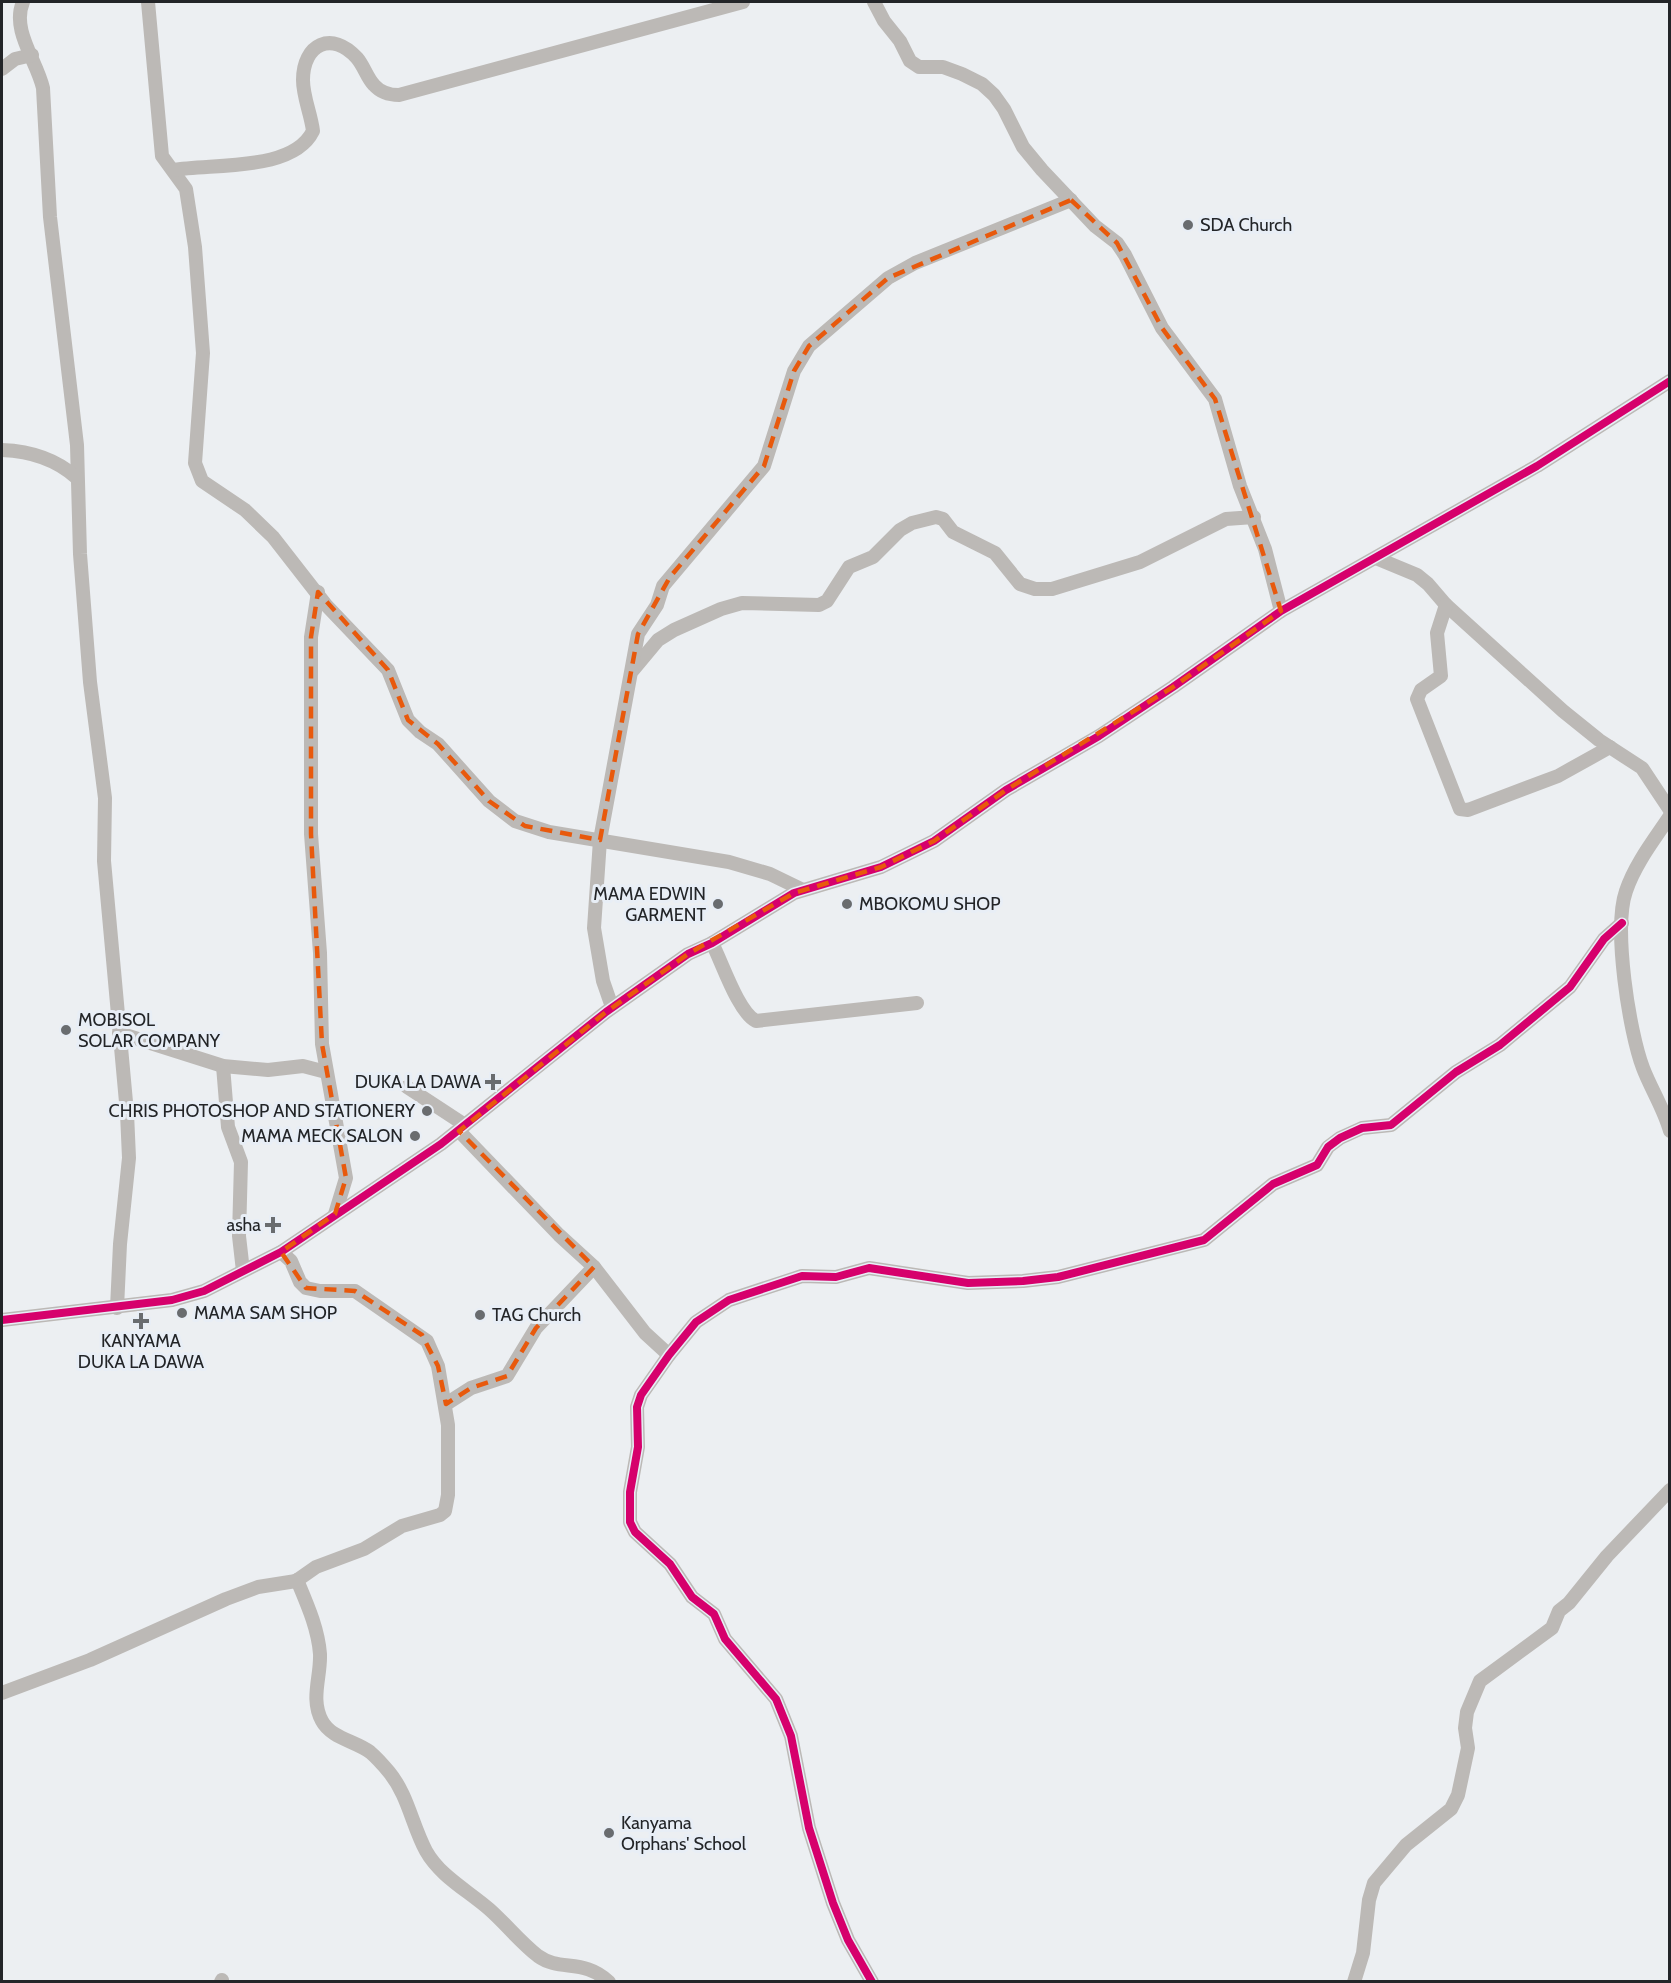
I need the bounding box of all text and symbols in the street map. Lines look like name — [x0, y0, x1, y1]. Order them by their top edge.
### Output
place label: SDA Church — [1200, 214, 1292, 236]
marker: SDA Church — [1181, 218, 1195, 232]
place label: MAMA EDWIN GARMENT — [593, 883, 706, 926]
place label: MBOKOMU SHOP — [859, 893, 1001, 915]
marker: MAMA EDWIN GARMENT — [711, 897, 725, 911]
marker: MBOKOMU SHOP — [840, 897, 854, 911]
place label: MOBISOL SOLAR COMPANY — [78, 1009, 221, 1052]
marker: MOBISOL SOLAR COMPANY — [59, 1023, 73, 1037]
place label: DUKA LA DAWA — [355, 1071, 481, 1093]
marker: DUKA LA DAWA — [486, 1075, 500, 1089]
place label: CHRIS PHOTOSHOP AND STATIONERY — [109, 1100, 416, 1122]
marker: CHRIS PHOTOSHOP AND STATIONERY — [420, 1104, 434, 1118]
place label: MAMA MECK SALON — [241, 1125, 403, 1147]
marker: MAMA MECK SALON — [408, 1129, 422, 1143]
place label: asha — [227, 1214, 261, 1236]
marker: asha — [266, 1218, 280, 1232]
place label: MAMA SAM SHOP — [194, 1302, 337, 1324]
place label: TAG Church — [492, 1304, 581, 1326]
marker: MAMA SAM SHOP — [175, 1306, 189, 1320]
marker: TAG Church — [473, 1308, 487, 1322]
marker: KANYAMA DUKA LA DAWA — [134, 1314, 148, 1328]
place label: KANYAMA DUKA LA DAWA — [78, 1330, 204, 1373]
place label: Kanyama Orphans' School — [621, 1812, 747, 1855]
marker: Kanyama Orphans' School — [602, 1826, 616, 1840]

